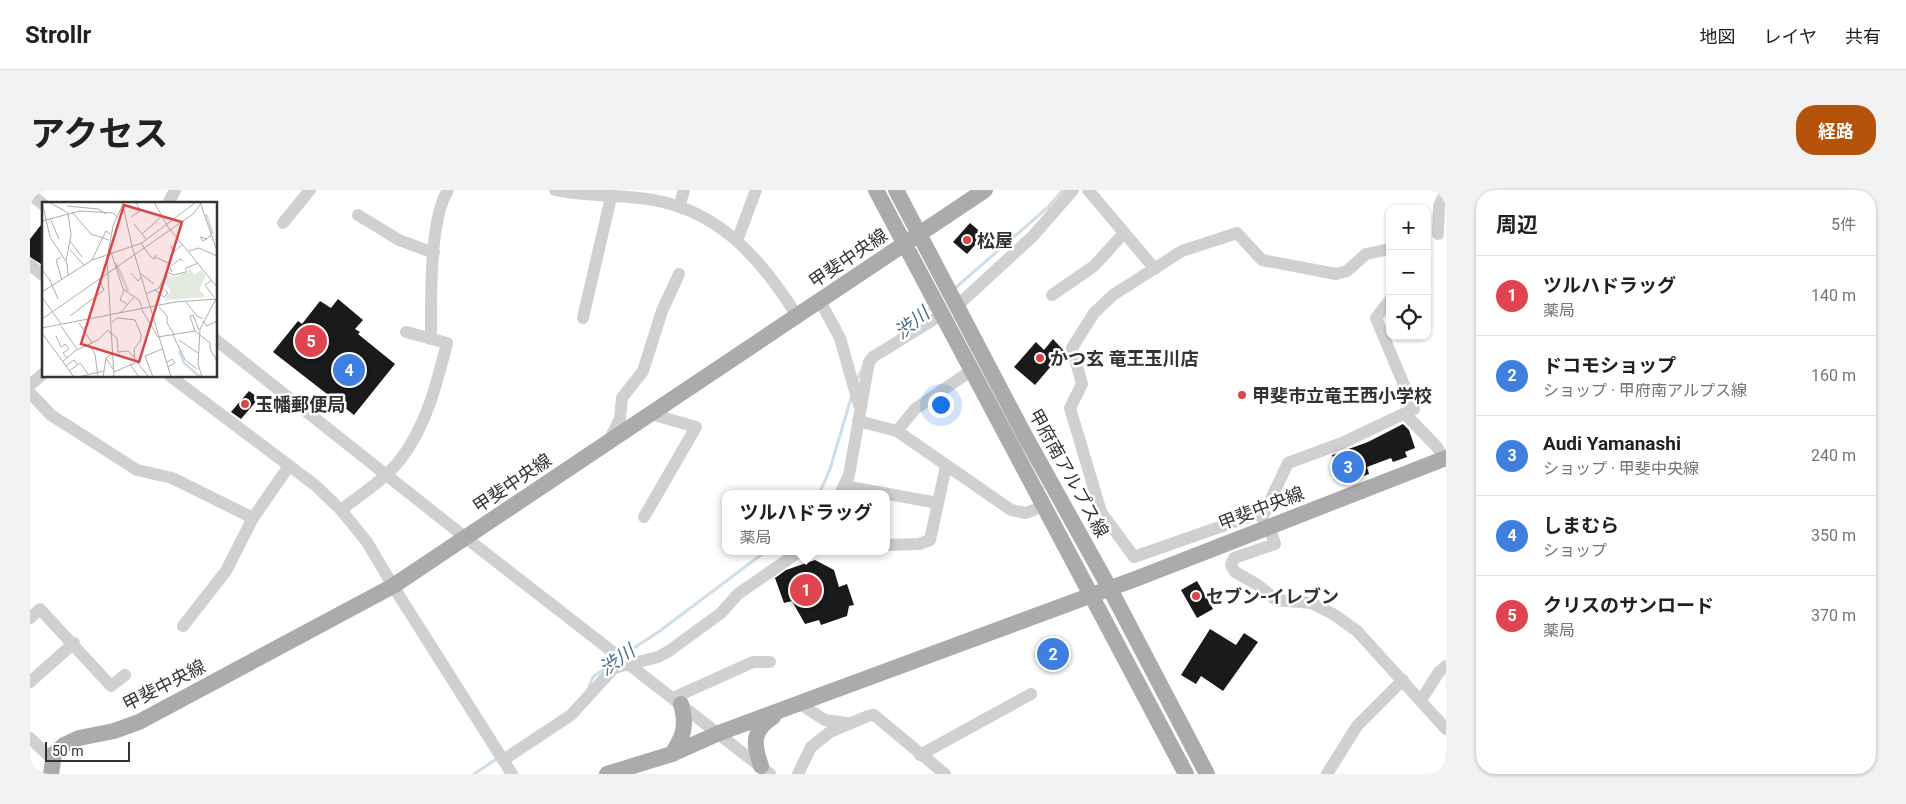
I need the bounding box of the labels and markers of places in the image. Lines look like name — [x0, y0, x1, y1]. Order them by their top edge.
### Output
place label: 松屋 — [977, 230, 1013, 251]
marker: 松屋 — [961, 234, 973, 246]
pin: 5 — [295, 322, 327, 360]
place label: かつ玄 竜王玉川店 — [1050, 348, 1198, 369]
pin: 4 — [333, 351, 365, 389]
marker: かつ玄 竜王玉川店 — [1034, 352, 1046, 364]
place label: 甲斐市立竜王西小学校 — [1252, 385, 1432, 406]
marker: 甲斐市立竜王西小学校 — [1236, 389, 1248, 401]
place label: 玉幡郵便局 — [255, 394, 345, 415]
marker: 玉幡郵便局 — [239, 398, 251, 410]
pin: 3 — [1332, 448, 1364, 486]
pin: 1 — [790, 571, 822, 609]
place label: セブン-イレブン — [1206, 586, 1339, 607]
marker: セブン-イレブン — [1190, 590, 1202, 602]
pin: 2 — [1037, 635, 1069, 673]

